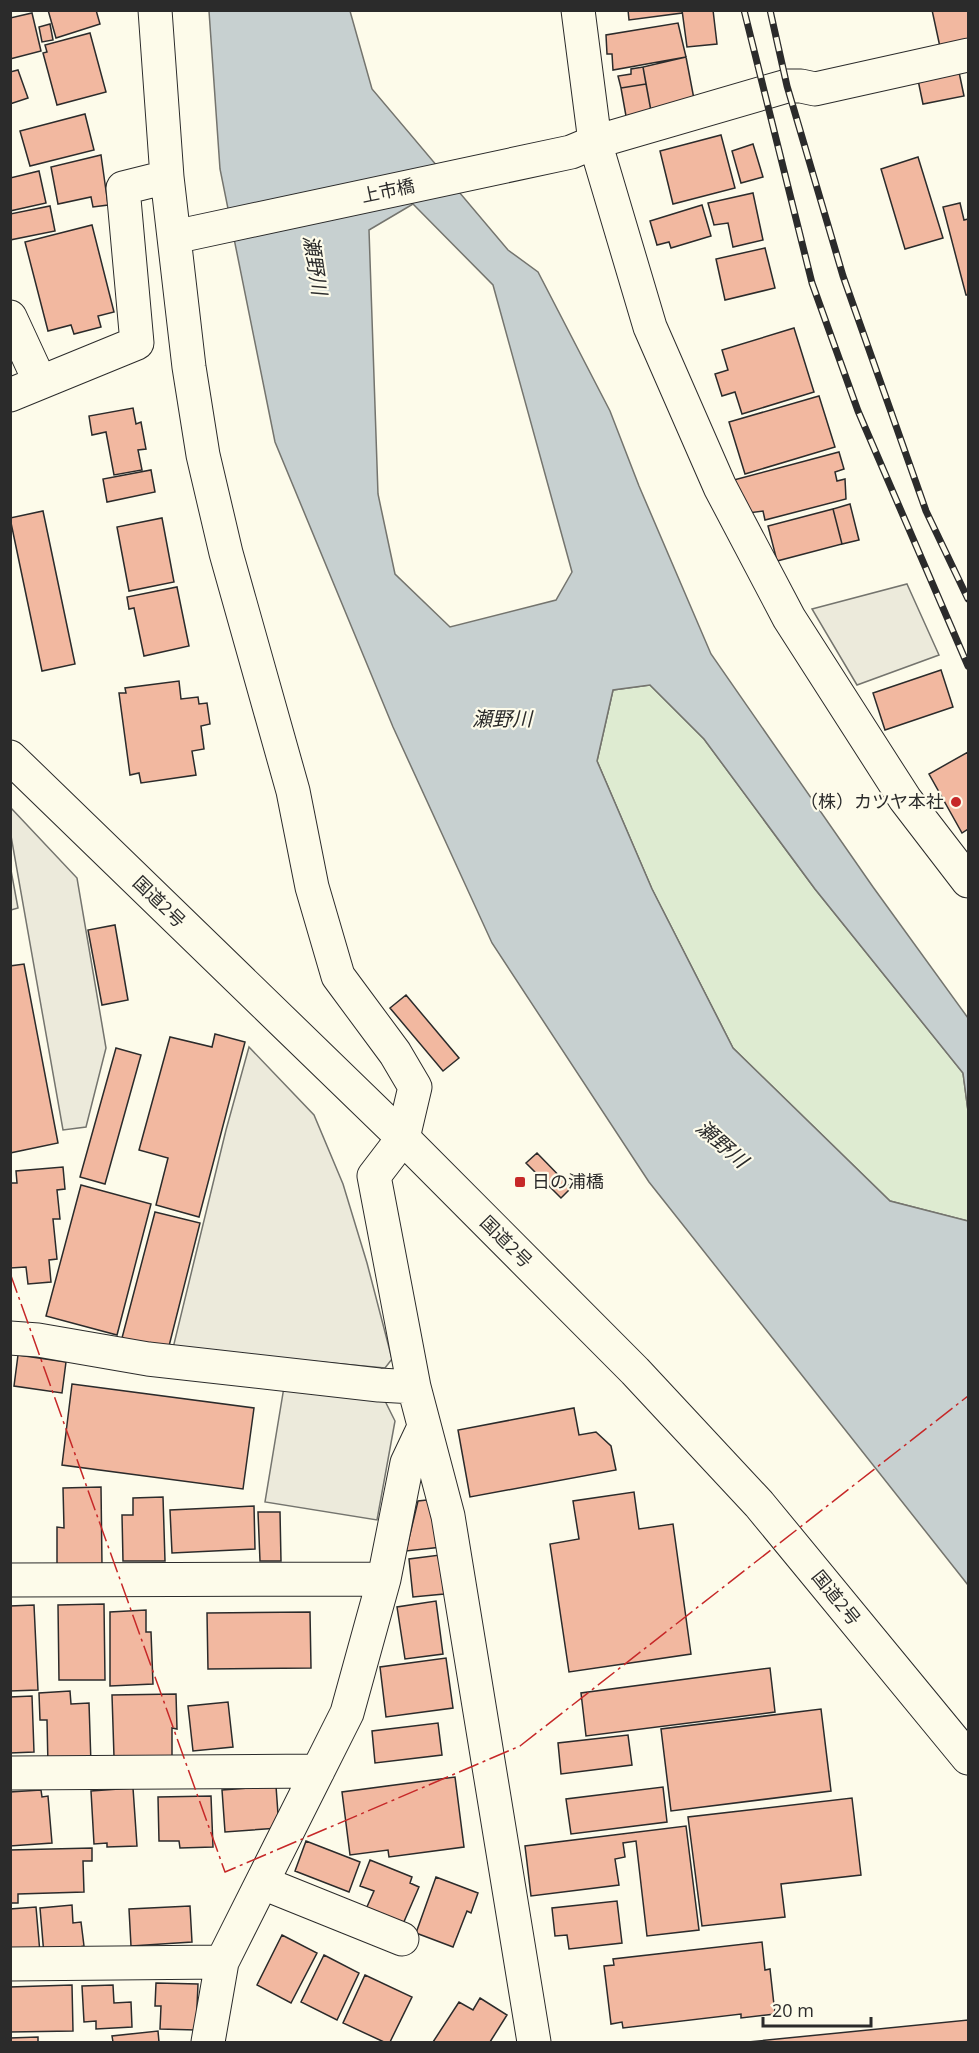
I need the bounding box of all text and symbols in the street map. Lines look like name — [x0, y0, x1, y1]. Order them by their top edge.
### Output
street label: 上市橋 — [359, 173, 417, 207]
water label: 瀬野川 — [297, 233, 334, 299]
water label: 瀬野川 — [472, 705, 534, 732]
place label: （株）カツヤ本社 — [800, 789, 944, 813]
marker: （株）カツヤ本社 — [949, 795, 963, 809]
street label: 国道2号 — [128, 870, 191, 932]
water label: 瀬野川 — [691, 1114, 755, 1175]
place label: 日の浦橋 — [532, 1169, 604, 1193]
marker: 日の浦橋 — [513, 1175, 527, 1189]
street label: 国道2号 — [475, 1210, 538, 1273]
street label: 国道2号 — [807, 1565, 866, 1630]
scale bar — [763, 1990, 871, 2028]
text: 20 m — [772, 1998, 814, 2022]

